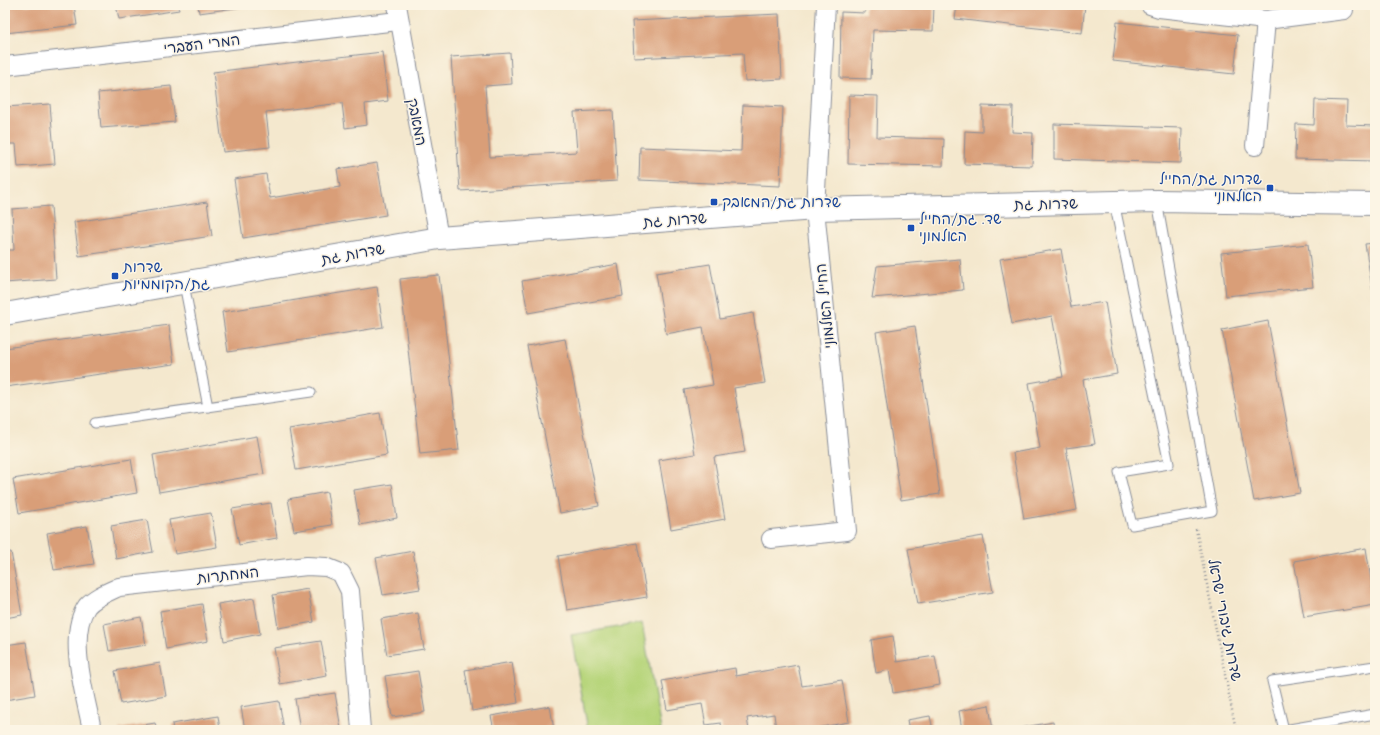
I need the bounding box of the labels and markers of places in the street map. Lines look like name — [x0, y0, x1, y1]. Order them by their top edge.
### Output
place label: שדרות גת/החייל האלמוני — [1159, 170, 1262, 205]
marker: שדרות גת/החייל האלמוני — [1265, 183, 1275, 193]
place label: שדרות גת/המאבק — [722, 193, 841, 211]
marker: שדרות גת/המאבק — [709, 197, 719, 207]
place label: שד. גת/החייל האלמוני — [919, 210, 1002, 245]
marker: שד. גת/החייל האלמוני — [906, 223, 916, 233]
place label: שדרות גת/הקוממיות — [122, 258, 210, 293]
marker: שדרות גת/הקוממיות — [110, 271, 120, 281]

